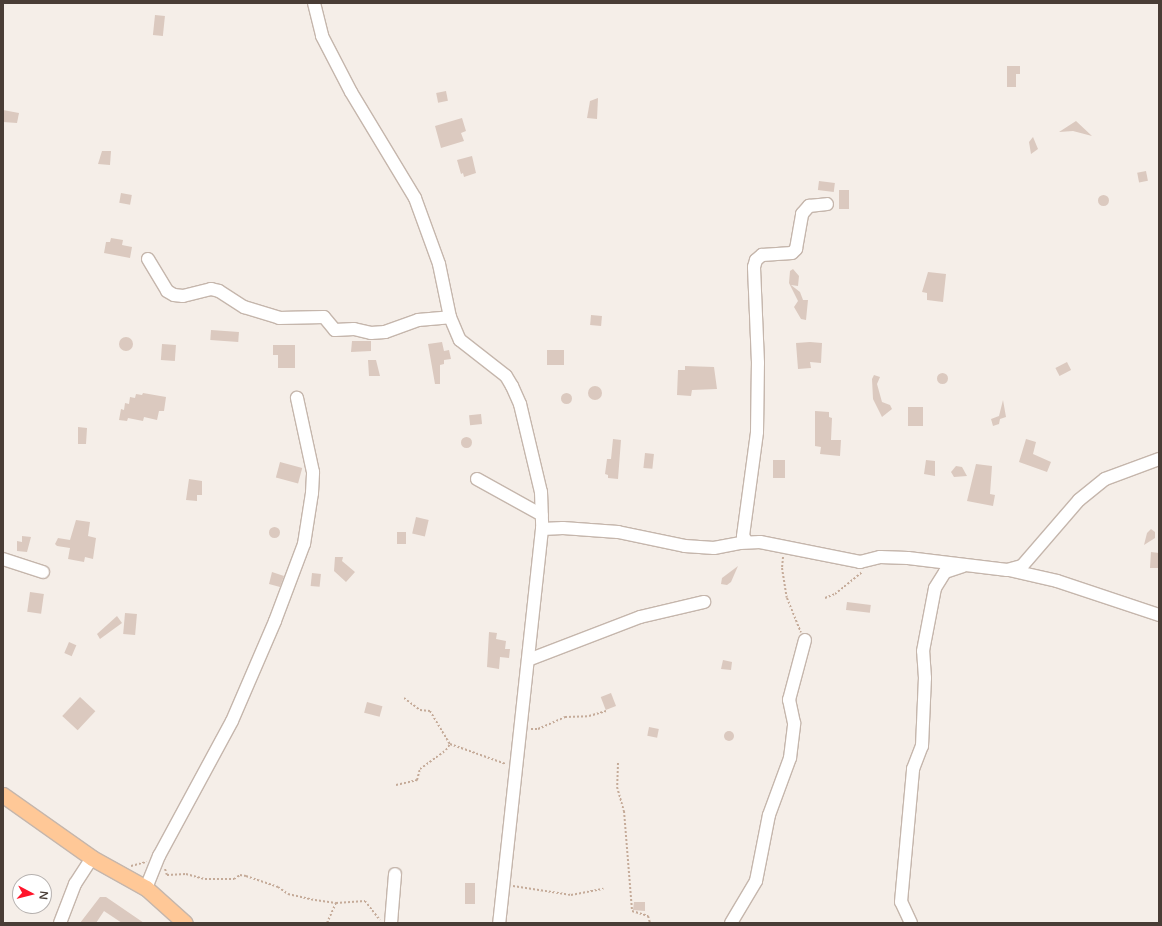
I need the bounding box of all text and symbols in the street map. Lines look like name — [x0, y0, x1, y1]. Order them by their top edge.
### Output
north arrow — [12, 874, 52, 914]
text: N — [36, 890, 50, 901]

